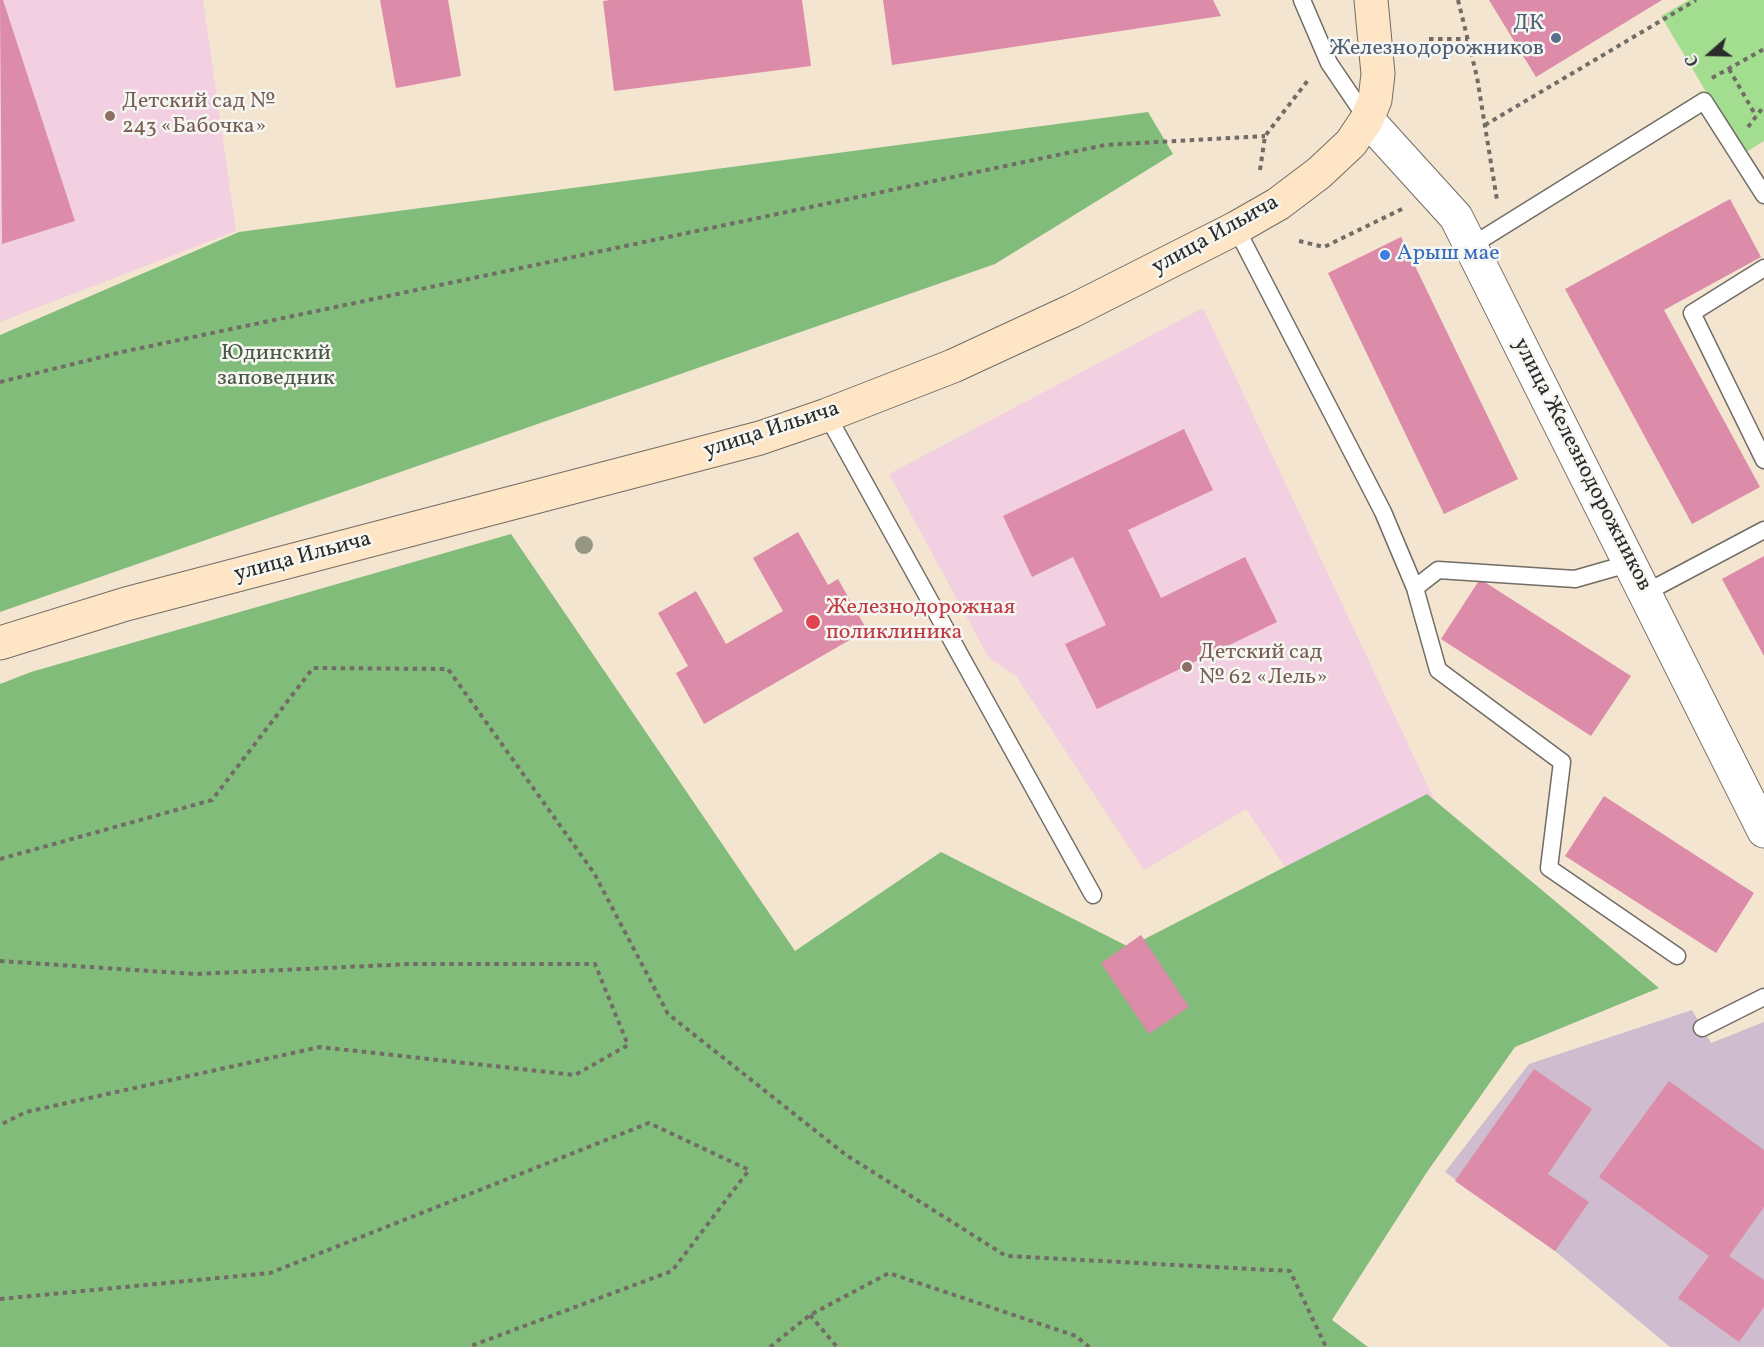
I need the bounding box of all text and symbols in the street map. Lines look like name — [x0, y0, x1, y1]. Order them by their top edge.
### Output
place label: ДК Железнодорожников — [1329, 12, 1544, 63]
north arrow — [1680, 24, 1740, 84]
marker: ДК Железнодорожников — [1549, 31, 1563, 45]
text: С — [1681, 52, 1705, 69]
place label: Детский сад № 243 «Бабочка» — [122, 90, 275, 142]
marker: Детский сад № 243 «Бабочка» — [103, 109, 117, 123]
street label: улица Ильича — [1148, 190, 1284, 282]
place label: Арыш мае — [1397, 242, 1500, 268]
marker: Арыш мае — [1378, 248, 1392, 262]
street label: улица Железнодорожников — [1506, 334, 1656, 596]
park label: Юдинский заповедник — [217, 342, 335, 394]
street label: улица Ильича — [701, 397, 843, 465]
street label: улица Ильича — [231, 527, 375, 589]
place label: Железнодорожная поликлиника — [826, 596, 1015, 648]
marker: Железнодорожная поликлиника — [804, 613, 822, 631]
place label: Детский сад № 62 «Лель» — [1199, 641, 1327, 692]
marker: Детский сад № 62 «Лель» — [1180, 660, 1194, 674]

